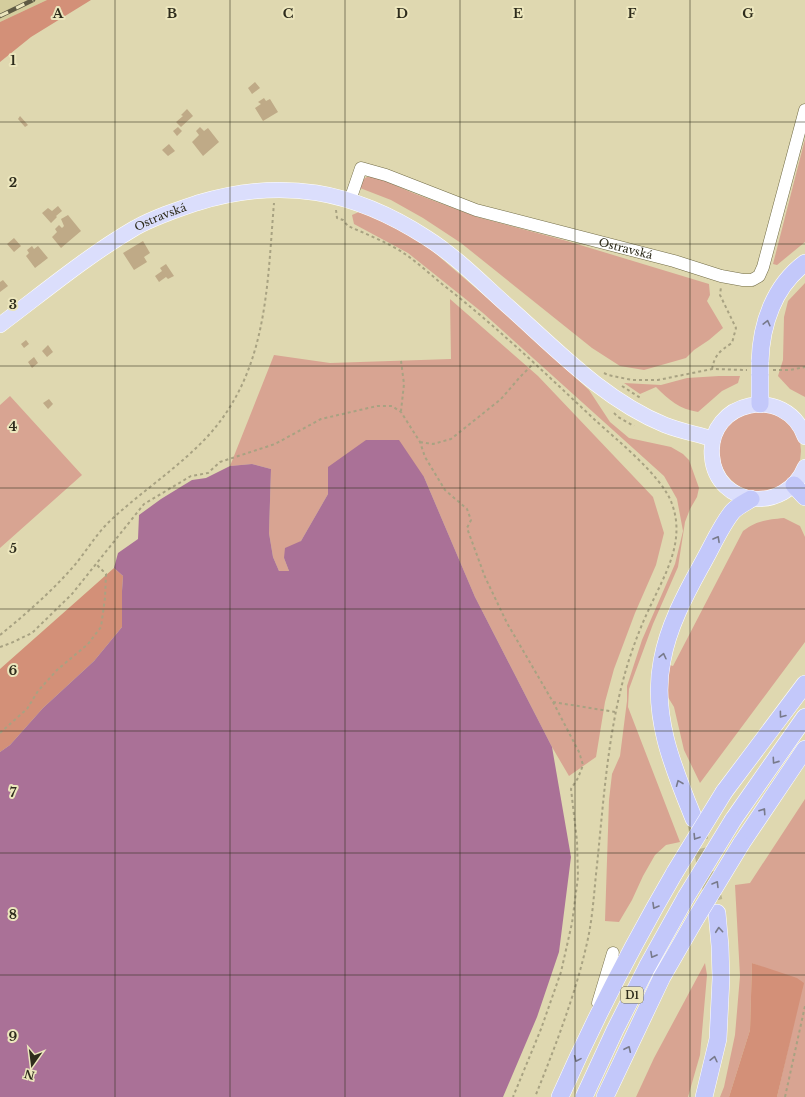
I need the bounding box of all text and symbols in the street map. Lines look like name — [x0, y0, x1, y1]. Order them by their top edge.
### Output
text: A — [52, 5, 64, 22]
text: B — [167, 5, 177, 22]
text: C — [283, 5, 294, 22]
text: D — [396, 5, 408, 22]
text: E — [513, 5, 523, 22]
text: F — [628, 5, 637, 22]
text: G — [742, 5, 754, 22]
text: 1 — [10, 52, 16, 69]
text: 2 — [9, 174, 17, 191]
street label: Ostravská — [132, 200, 189, 234]
street label: Ostravská — [597, 235, 655, 262]
text: 3 — [9, 296, 17, 313]
one-way arrow — [762, 320, 770, 327]
text: 4 — [9, 418, 18, 435]
one-way arrow — [712, 535, 719, 543]
text: 5 — [9, 540, 17, 557]
one-way arrow — [658, 653, 666, 659]
text: 6 — [9, 662, 18, 679]
one-way arrow — [779, 711, 786, 718]
one-way arrow — [773, 756, 780, 763]
one-way arrow — [676, 780, 684, 787]
text: 7 — [10, 784, 17, 801]
one-way arrow — [758, 809, 765, 816]
one-way arrow — [694, 833, 701, 840]
one-way arrow — [712, 881, 719, 888]
one-way arrow — [652, 902, 659, 909]
text: 8 — [9, 906, 17, 923]
one-way arrow — [715, 927, 724, 933]
one-way arrow — [651, 951, 658, 958]
road number: D1 — [621, 987, 643, 1003]
text: 9 — [9, 1028, 18, 1045]
north arrow — [12, 1045, 52, 1085]
one-way arrow — [623, 1046, 631, 1053]
one-way arrow — [573, 1056, 581, 1063]
one-way arrow — [709, 1056, 717, 1062]
text: N — [22, 1067, 36, 1083]

